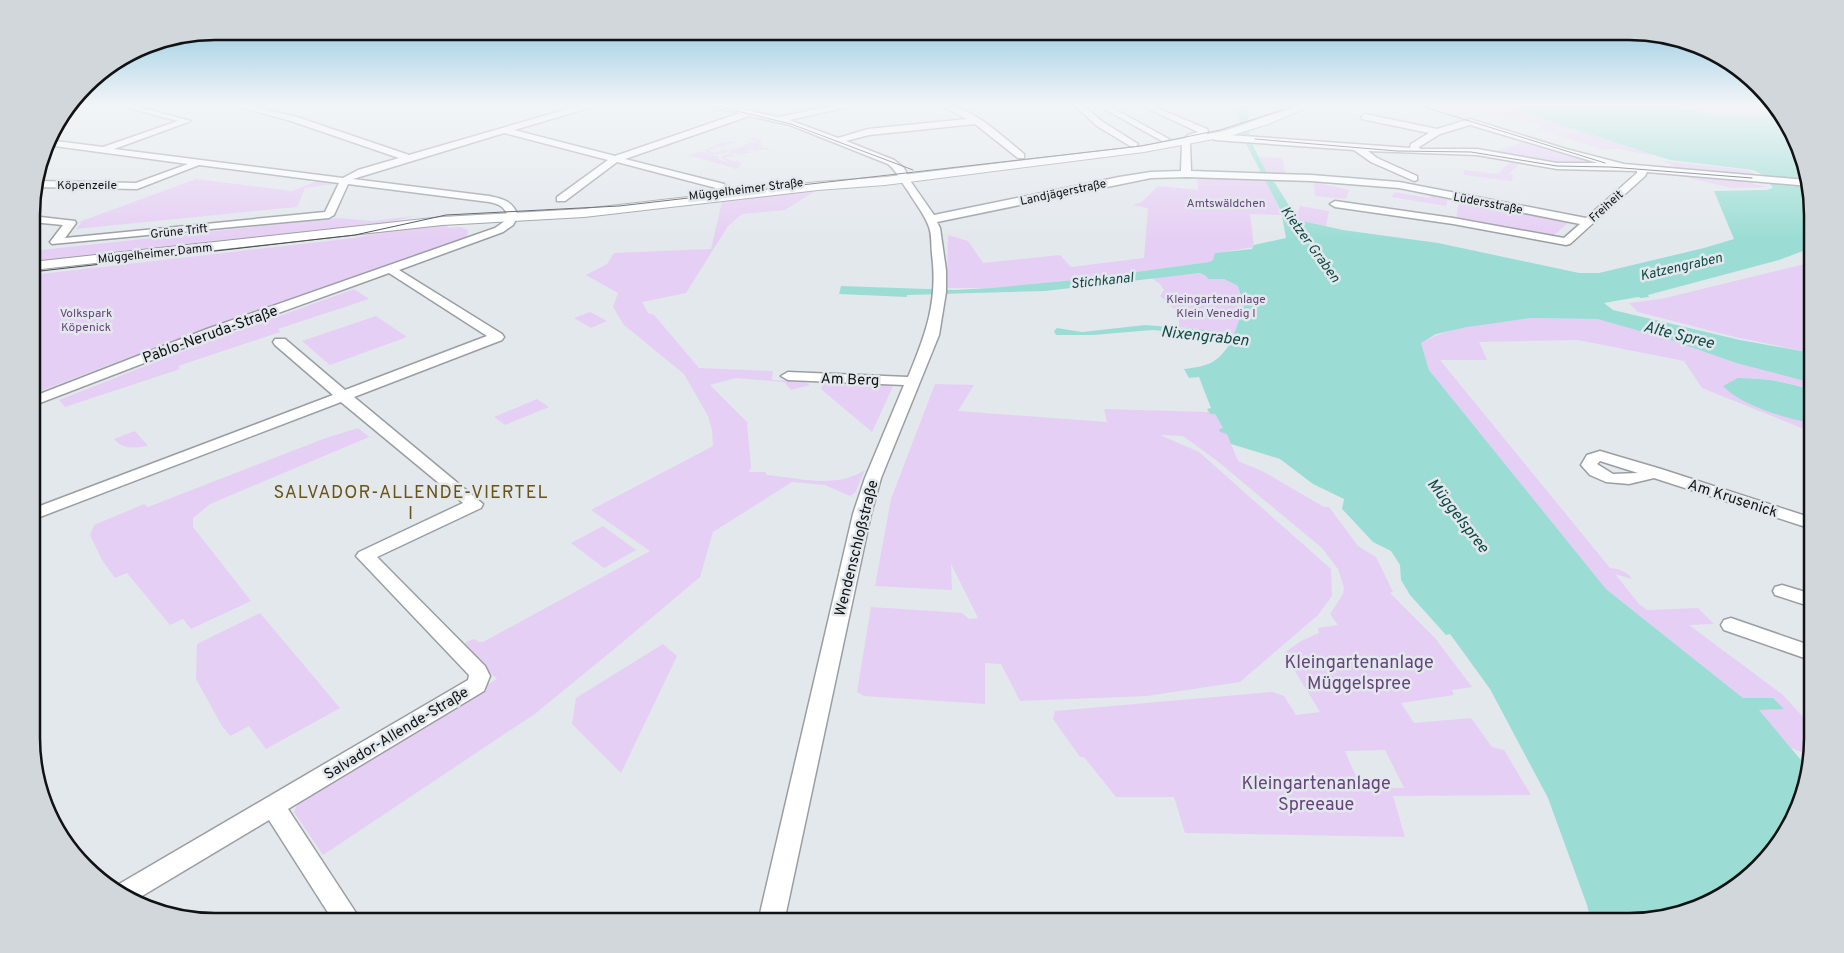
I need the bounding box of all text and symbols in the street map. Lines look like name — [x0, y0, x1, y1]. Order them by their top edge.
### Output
street label: Müggelheimer Straße — [688, 175, 804, 205]
street label: Landjägerstraße — [1019, 176, 1108, 210]
street label: Köpenzeile — [57, 178, 117, 194]
street label: Freiheit — [1586, 187, 1627, 226]
street label: Lüdersstraße — [1452, 189, 1524, 219]
park label: Amtswäldchen — [1187, 196, 1266, 212]
water label: Kietzer Graben — [1276, 203, 1343, 287]
street label: Grüne Trift — [150, 221, 209, 243]
street label: Müggelheimer Damm — [97, 240, 213, 268]
water label: Katzengraben — [1639, 250, 1724, 285]
water label: Stichkanal — [1070, 270, 1136, 293]
park label: Kleingartenanlage Klein Venedig I — [1166, 292, 1266, 322]
street label: Pablo-Neruda-Straße — [140, 302, 281, 369]
park label: Volkspark Köpenick — [60, 306, 112, 336]
water label: Alte Spree — [1641, 318, 1717, 355]
water label: Nixengraben — [1160, 322, 1250, 352]
street label: Am Berg — [820, 370, 880, 391]
water label: Müggelspree — [1422, 475, 1493, 558]
street label: Am Krusenick — [1685, 476, 1780, 523]
street label: Wendenschloßstraße — [831, 478, 884, 618]
district label: SALVADOR-ALLENDE-VIERTEL I — [274, 482, 548, 526]
park label: Kleingartenanlage Müggelspree — [1284, 652, 1434, 696]
street label: Salvador-Allende-Straße — [321, 684, 473, 785]
park label: Kleingartenanlage Spreeaue — [1241, 773, 1391, 817]

